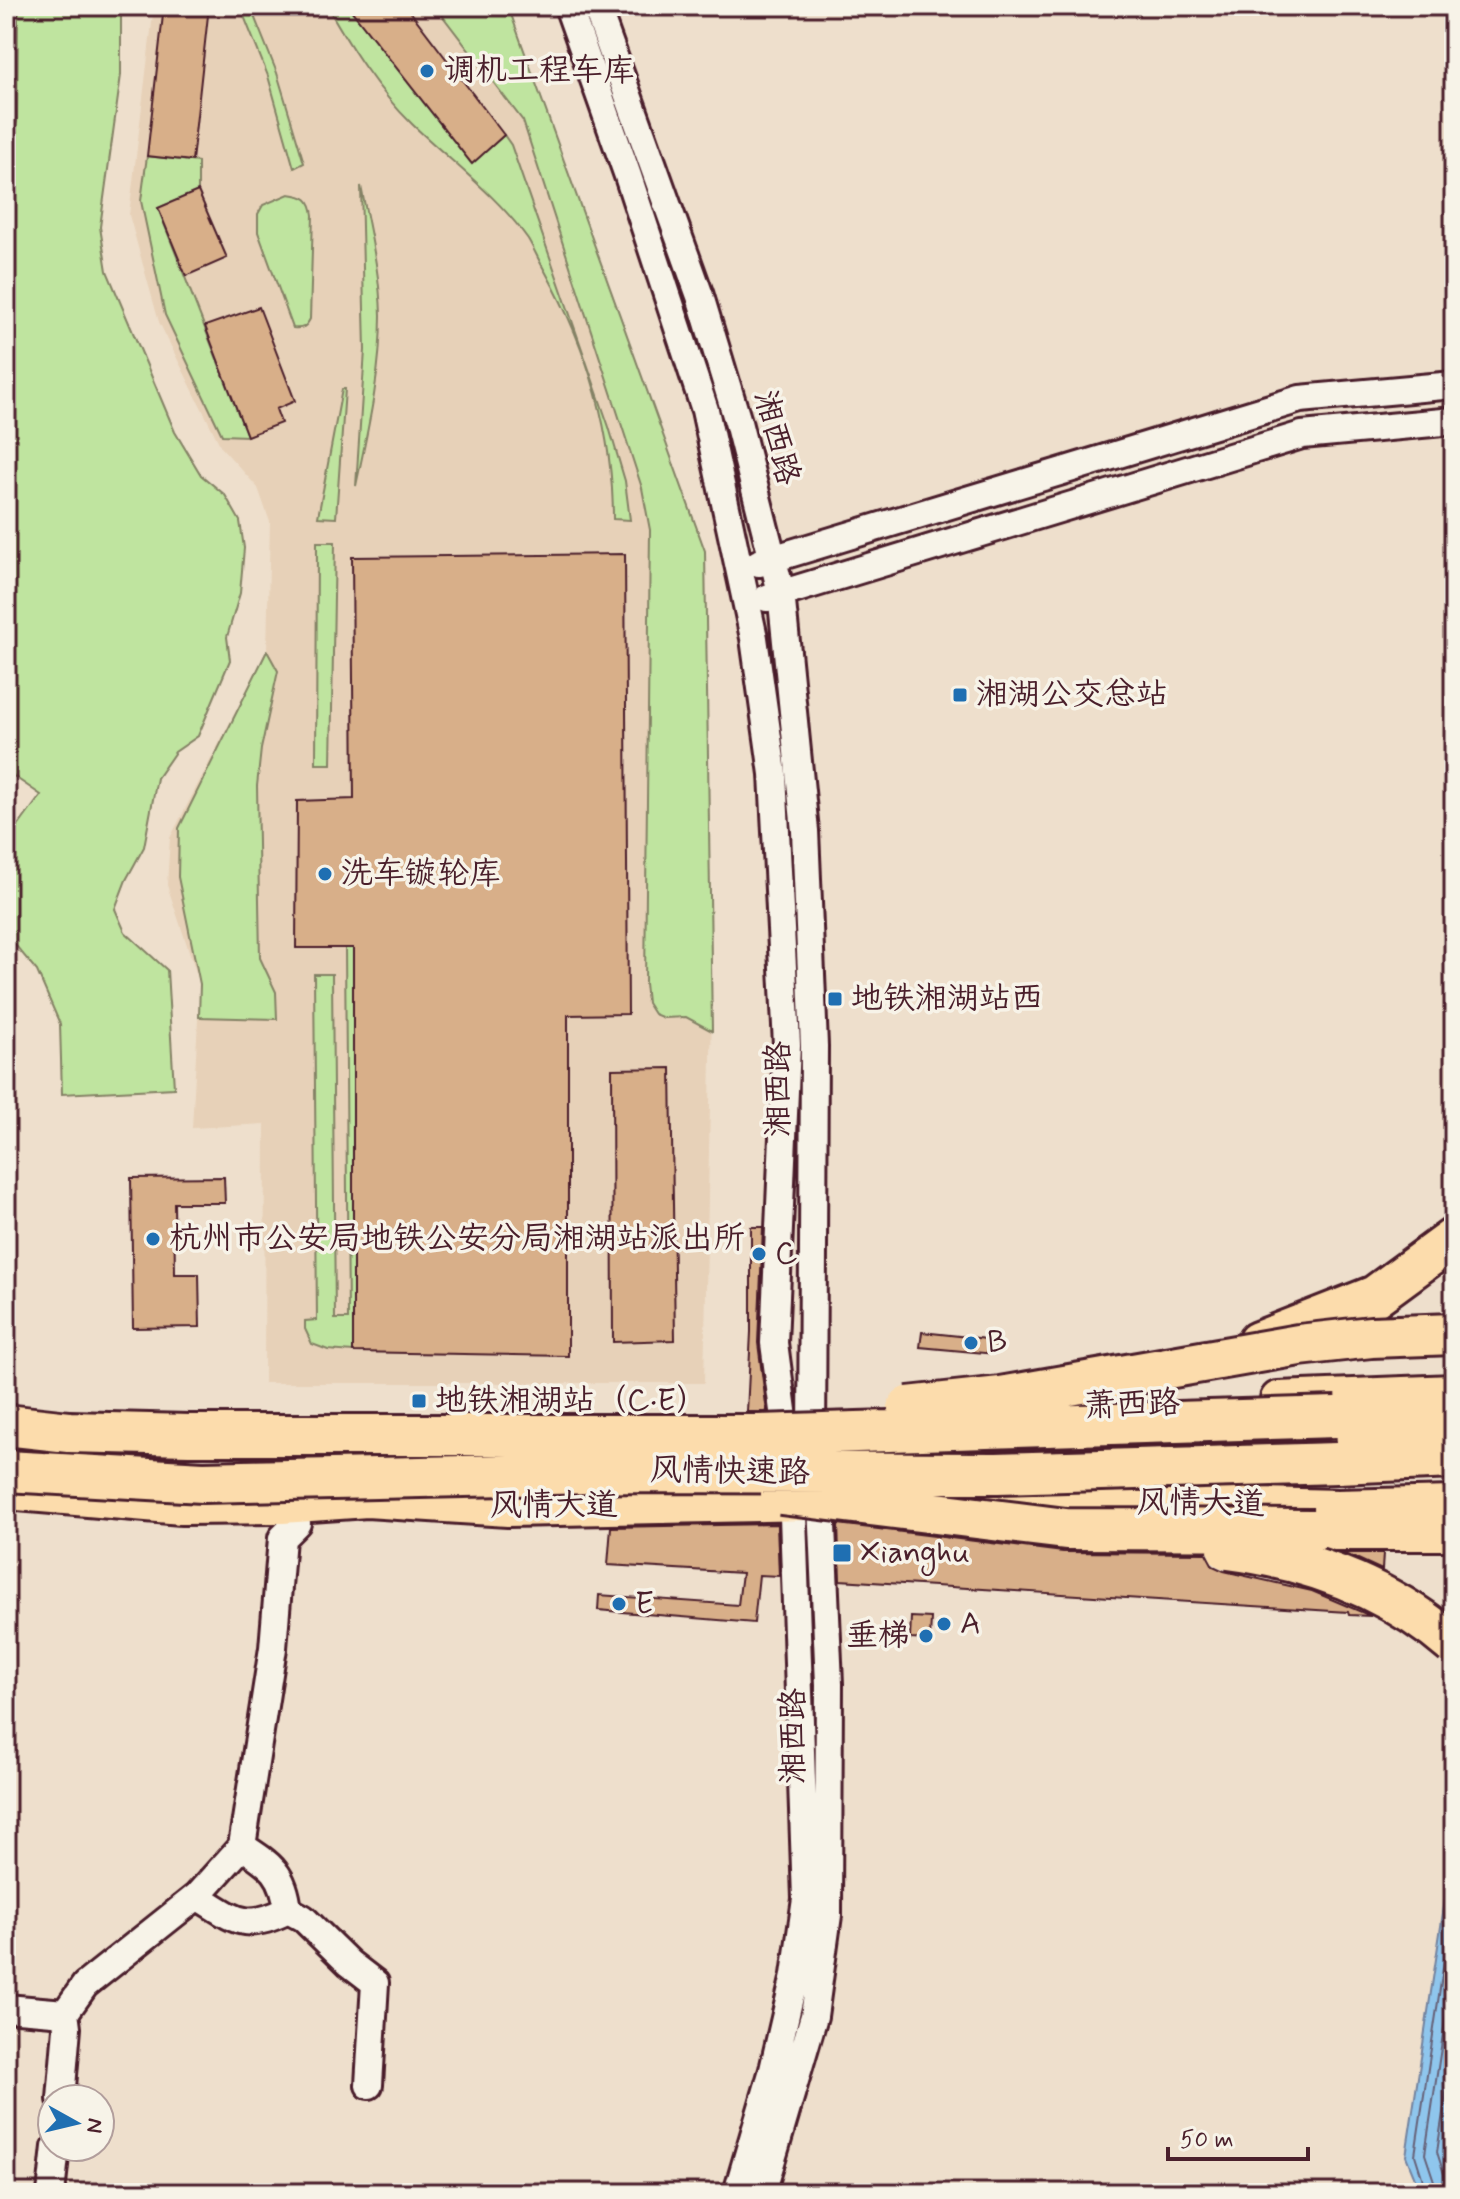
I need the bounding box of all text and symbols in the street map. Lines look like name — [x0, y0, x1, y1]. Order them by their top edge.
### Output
place label: 调机工程车库 — [443, 50, 635, 92]
marker: 调机工程车库 — [418, 62, 436, 80]
street label: 湘西路 — [743, 386, 809, 490]
place label: 湘湖公交总站 — [976, 674, 1168, 716]
marker: 湘湖公交总站 — [951, 686, 969, 704]
place label: 洗车镟轮库 — [341, 853, 501, 895]
marker: 洗车镟轮库 — [316, 865, 334, 883]
place label: 地铁湘湖站西 — [851, 978, 1043, 1020]
marker: 地铁湘湖站西 — [826, 990, 844, 1008]
street label: 湘西路 — [758, 1041, 800, 1137]
place label: 杭州市公安局地铁公安分局湘湖站派出所 — [169, 1218, 745, 1260]
marker: 杭州市公安局地铁公安分局湘湖站派出所 — [144, 1230, 162, 1248]
place label: C — [775, 1233, 798, 1275]
marker: C — [750, 1245, 768, 1263]
place label: B — [987, 1322, 1007, 1364]
marker: B — [962, 1334, 980, 1352]
place label: 地铁湘湖站（C·E） — [435, 1380, 708, 1422]
street label: 萧西路 — [1083, 1382, 1181, 1428]
marker: 地铁湘湖站（C·E） — [410, 1392, 428, 1410]
street label: 风情快速路 — [650, 1450, 810, 1494]
street label: 风情大道 — [1137, 1482, 1265, 1526]
street label: 风情大道 — [490, 1485, 618, 1527]
place label: Xianghu — [860, 1532, 970, 1576]
marker: Xianghu — [831, 1542, 853, 1564]
place label: E — [635, 1583, 654, 1625]
marker: E — [610, 1595, 628, 1613]
place label: A — [960, 1603, 981, 1645]
place label: 垂梯 — [846, 1615, 910, 1657]
marker: A — [935, 1615, 953, 1633]
marker: 垂梯 — [917, 1627, 935, 1645]
street label: 湘西路 — [773, 1688, 815, 1784]
north arrow — [36, 2083, 116, 2163]
scale bar — [1168, 2111, 1308, 2161]
text: N — [79, 2116, 109, 2135]
text: 50 m — [1180, 2125, 1234, 2156]

